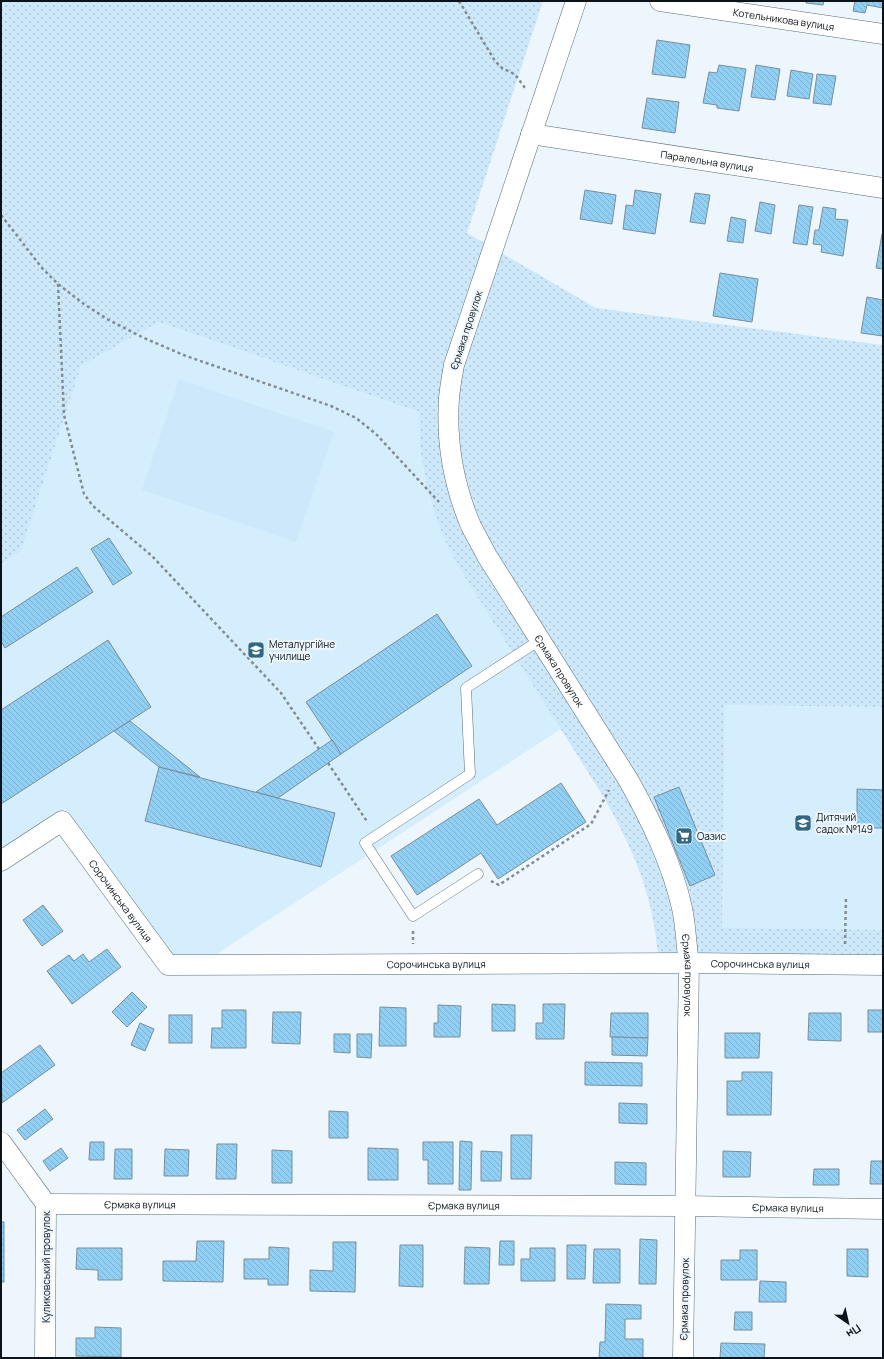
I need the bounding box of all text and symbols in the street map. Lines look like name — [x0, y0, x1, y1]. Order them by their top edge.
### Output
street label: Котельникова вулиця — [732, 5, 835, 34]
street label: Паралельна вулиця — [660, 147, 754, 175]
street label: Єрмака провулок — [447, 288, 486, 371]
street label: Єрмака провулок — [531, 632, 588, 710]
place label: Металургійне училище — [269, 637, 335, 663]
school or university icon: Металургійне училище — [246, 640, 266, 660]
place label: Дитячий садок №149 — [816, 810, 873, 836]
school or university icon: Дитячий садок №149 — [793, 813, 813, 833]
supermarket icon: Оазис — [674, 826, 694, 846]
place label: Оазис — [697, 829, 727, 843]
street label: Сорочинська вулиця — [86, 857, 156, 945]
street label: Єрмака провулок — [679, 933, 696, 1018]
street label: Сорочинська вулиця — [711, 956, 810, 971]
street label: Сорочинська вулиця — [387, 957, 486, 971]
street label: Єрмака вулиця — [104, 1197, 176, 1211]
street label: Єрмака вулиця — [428, 1198, 500, 1212]
street label: Єрмака вулиця — [752, 1200, 824, 1215]
street label: Куликовський провулок — [39, 1210, 53, 1323]
street label: Єрмака провулок — [676, 1257, 692, 1340]
north arrow — [828, 1303, 868, 1343]
text: Пн — [843, 1321, 864, 1342]

